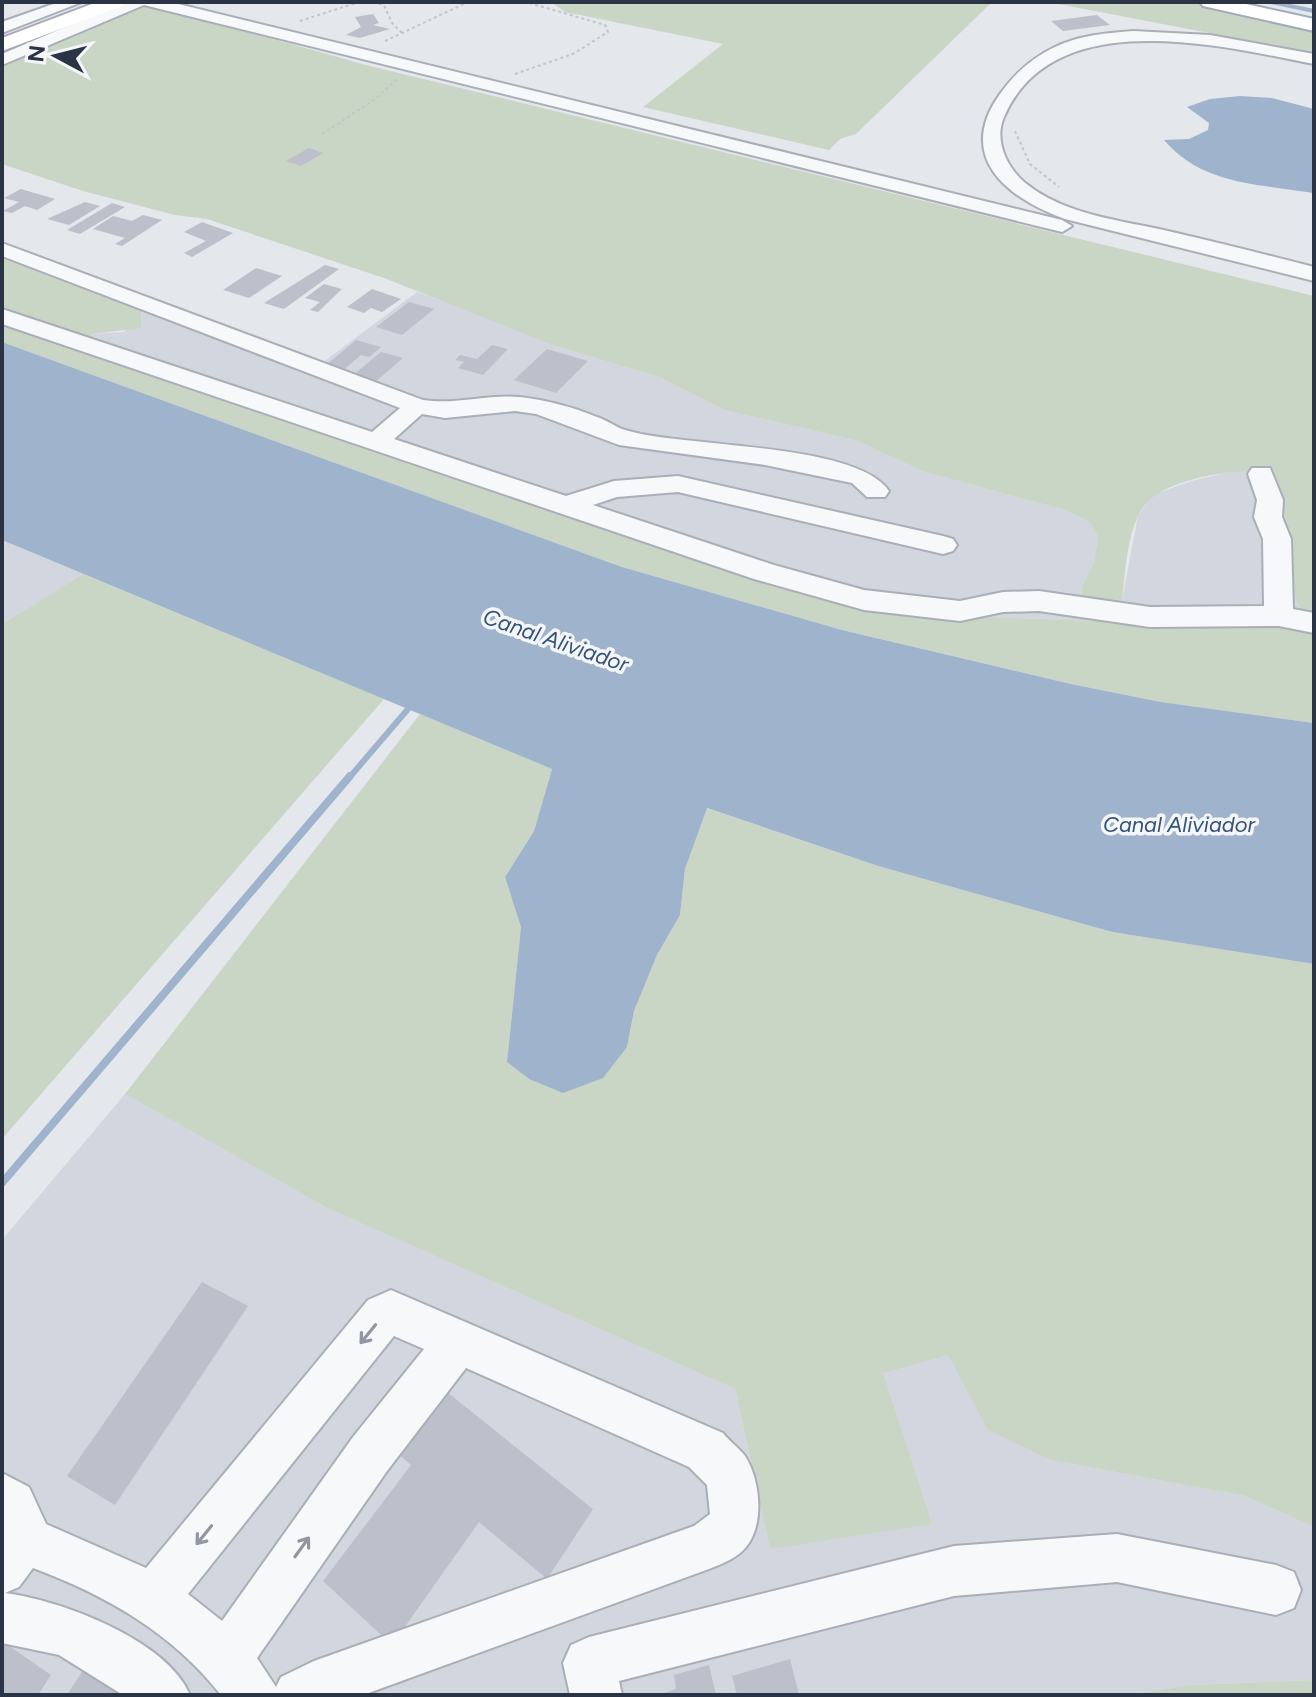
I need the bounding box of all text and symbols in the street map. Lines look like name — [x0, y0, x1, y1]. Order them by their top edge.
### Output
north arrow — [16, 16, 96, 96]
text: N — [22, 44, 51, 64]
water label: Canal Aliviador — [480, 603, 634, 678]
water label: Canal Aliviador — [1103, 811, 1257, 838]
one-way arrow — [359, 1323, 377, 1343]
one-way arrow — [195, 1525, 213, 1545]
one-way arrow — [294, 1537, 310, 1559]

